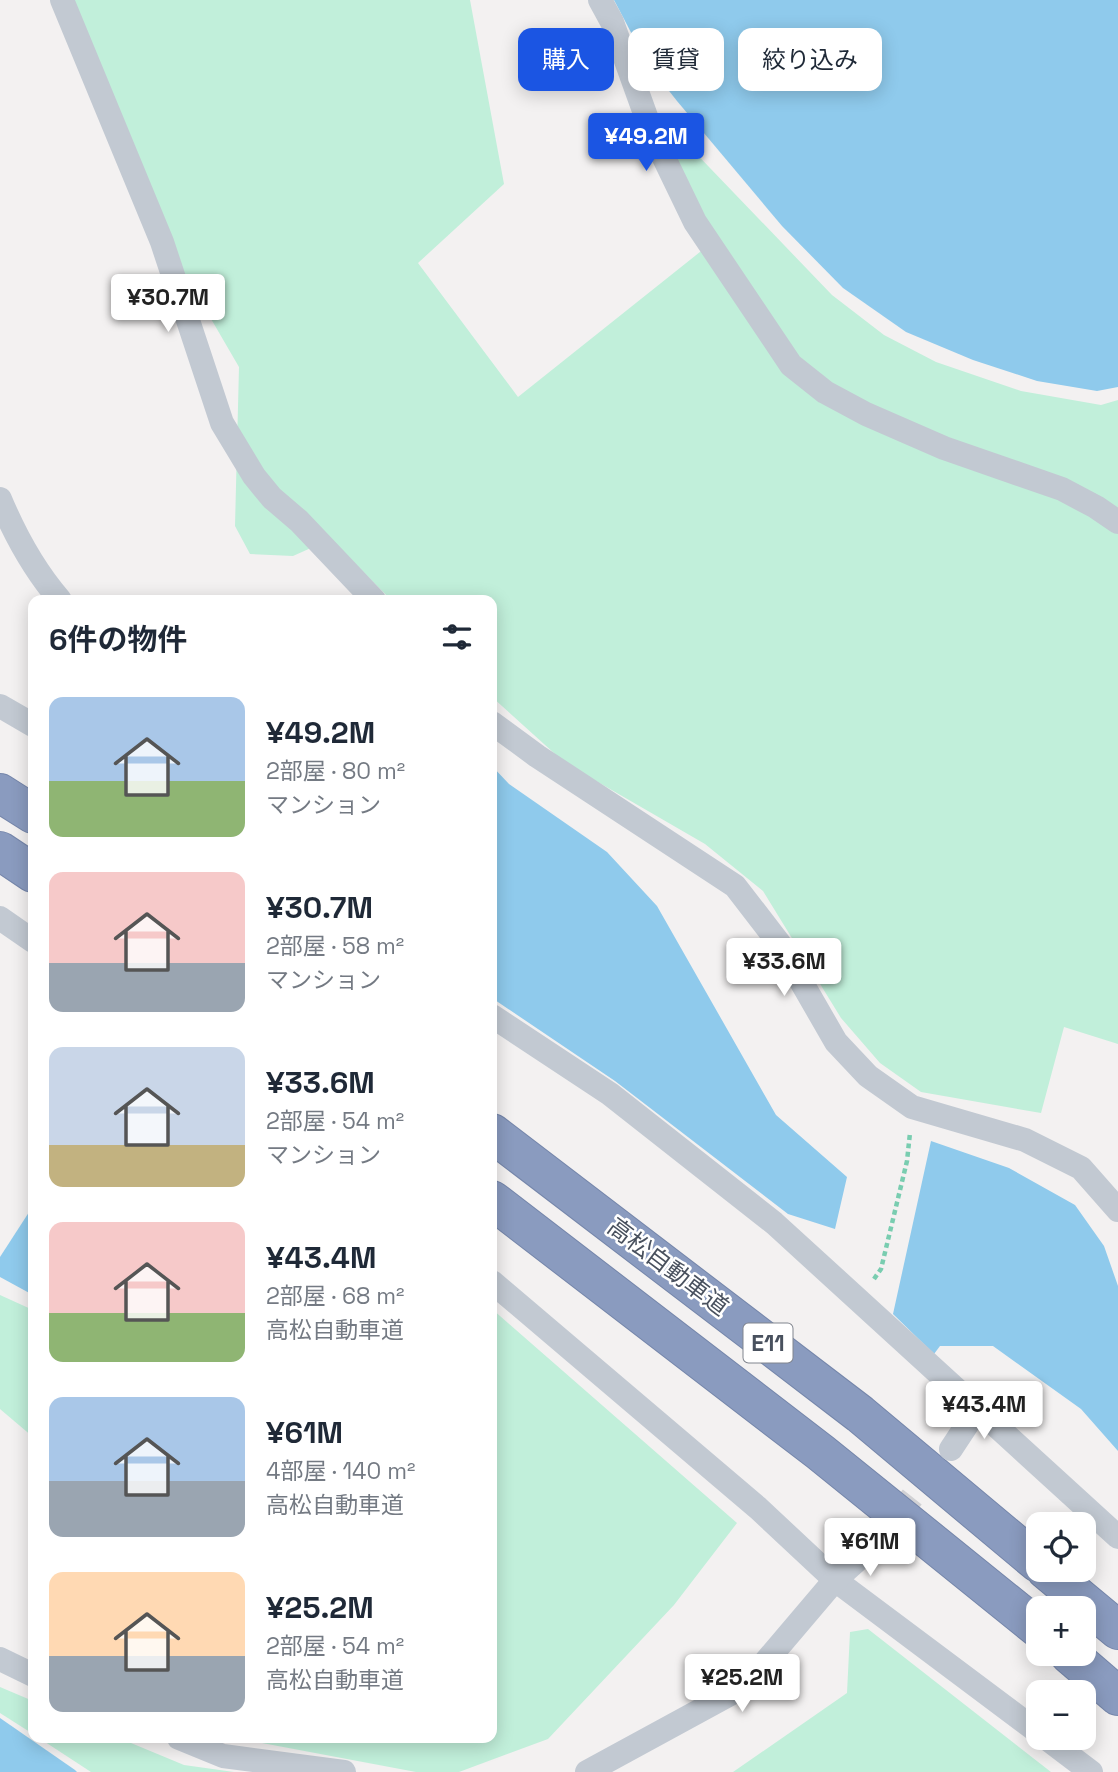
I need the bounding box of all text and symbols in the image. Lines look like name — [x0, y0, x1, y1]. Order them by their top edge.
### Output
chip: 購入 — [518, 28, 614, 91]
chip: 賃貸 — [628, 28, 724, 91]
chip: 絞り込み — [738, 28, 882, 91]
pin: ¥49.2M — [589, 114, 703, 173]
text: ¥49.2M — [604, 121, 688, 151]
pin: ¥30.7M — [111, 274, 225, 334]
text: ¥30.7M — [127, 282, 209, 312]
icon: filters — [438, 618, 476, 656]
text: 6件の物件 — [49, 620, 188, 659]
text: ¥49.2M — [266, 713, 375, 752]
icon: home — [105, 725, 189, 809]
text: 2部屋 · 80 m² — [266, 756, 405, 786]
text: マンション — [266, 790, 381, 820]
text: ¥30.7M — [266, 888, 373, 927]
icon: home — [105, 900, 189, 984]
text: 2部屋 · 58 m² — [266, 931, 404, 961]
pin: ¥33.6M — [727, 939, 841, 998]
text: ¥33.6M — [742, 946, 826, 976]
text: マンション — [266, 965, 381, 995]
text: ¥33.6M — [266, 1063, 375, 1102]
icon: home — [105, 1075, 189, 1159]
text: 2部屋 · 54 m² — [266, 1106, 404, 1136]
text: マンション — [266, 1140, 381, 1170]
street label: 高松自動車道 — [601, 1211, 735, 1322]
text: ¥43.4M — [266, 1238, 376, 1277]
icon: home — [105, 1250, 189, 1334]
text: 2部屋 · 68 m² — [266, 1281, 405, 1311]
text: 高松自動車道 — [266, 1315, 404, 1345]
road number: E11 — [744, 1324, 792, 1362]
pin: ¥43.4M — [927, 1382, 1041, 1441]
text: ¥43.4M — [942, 1389, 1026, 1419]
text: ¥61M — [266, 1413, 343, 1452]
icon: home — [105, 1425, 189, 1509]
text: 4部屋 · 140 m² — [266, 1456, 415, 1486]
text: 高松自動車道 — [266, 1490, 404, 1520]
map controls — [1026, 1512, 1096, 1750]
button: locate — [1026, 1512, 1096, 1582]
pin: ¥61M — [829, 1518, 911, 1578]
text: ¥61M — [840, 1526, 900, 1556]
text: ¥25.2M — [266, 1588, 374, 1627]
button: + — [1026, 1596, 1096, 1666]
icon: home — [105, 1600, 189, 1684]
text: 2部屋 · 54 m² — [266, 1631, 404, 1661]
pin: ¥25.2M — [685, 1654, 799, 1714]
text: ¥25.2M — [701, 1662, 783, 1692]
text: 高松自動車道 — [266, 1665, 404, 1695]
button: − — [1026, 1680, 1096, 1750]

